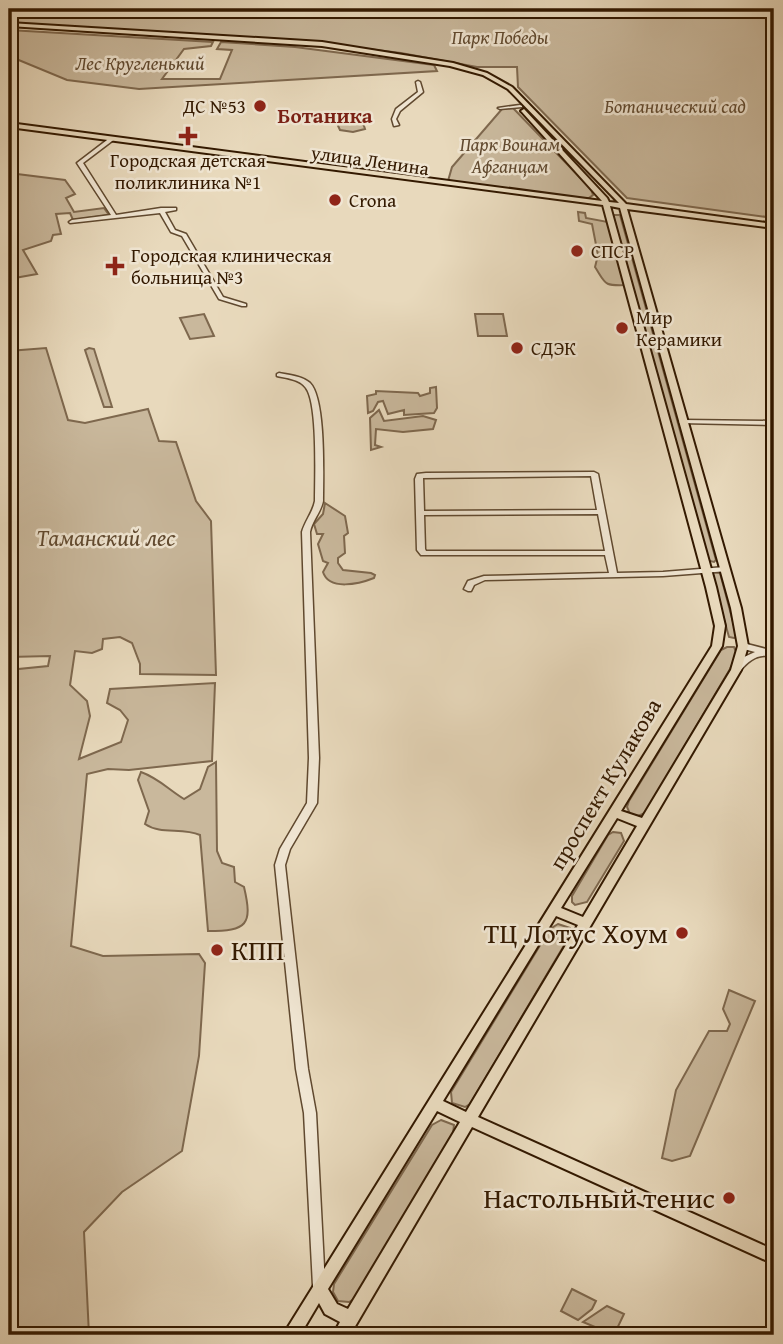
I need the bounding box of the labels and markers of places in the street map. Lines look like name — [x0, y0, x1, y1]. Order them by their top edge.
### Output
place label: ДС №53 — [182, 92, 246, 120]
marker: ДС №53 — [252, 98, 268, 114]
marker: Городская детская поликлиника №1 — [178, 126, 198, 146]
place label: Городская детская поликлиника №1 — [110, 146, 266, 196]
place label: Crona — [349, 186, 396, 214]
marker: Crona — [327, 192, 343, 208]
place label: СПСР — [591, 237, 634, 265]
place label: Городская клиническая больница №3 — [131, 241, 332, 291]
marker: СПСР — [569, 243, 585, 259]
marker: Городская клиническая больница №3 — [105, 256, 125, 276]
place label: Мир Керамики — [636, 303, 722, 353]
marker: Мир Керамики — [614, 320, 630, 336]
place label: СДЭК — [531, 334, 576, 362]
marker: СДЭК — [509, 340, 525, 356]
place label: ТЦ Лотус Хоум — [484, 912, 668, 953]
marker: ТЦ Лотус Хоум — [674, 925, 690, 941]
place label: КПП — [231, 929, 284, 970]
marker: КПП — [209, 942, 225, 958]
place label: Настольный тенис — [484, 1177, 715, 1218]
marker: Настольный тенис — [721, 1190, 737, 1206]

